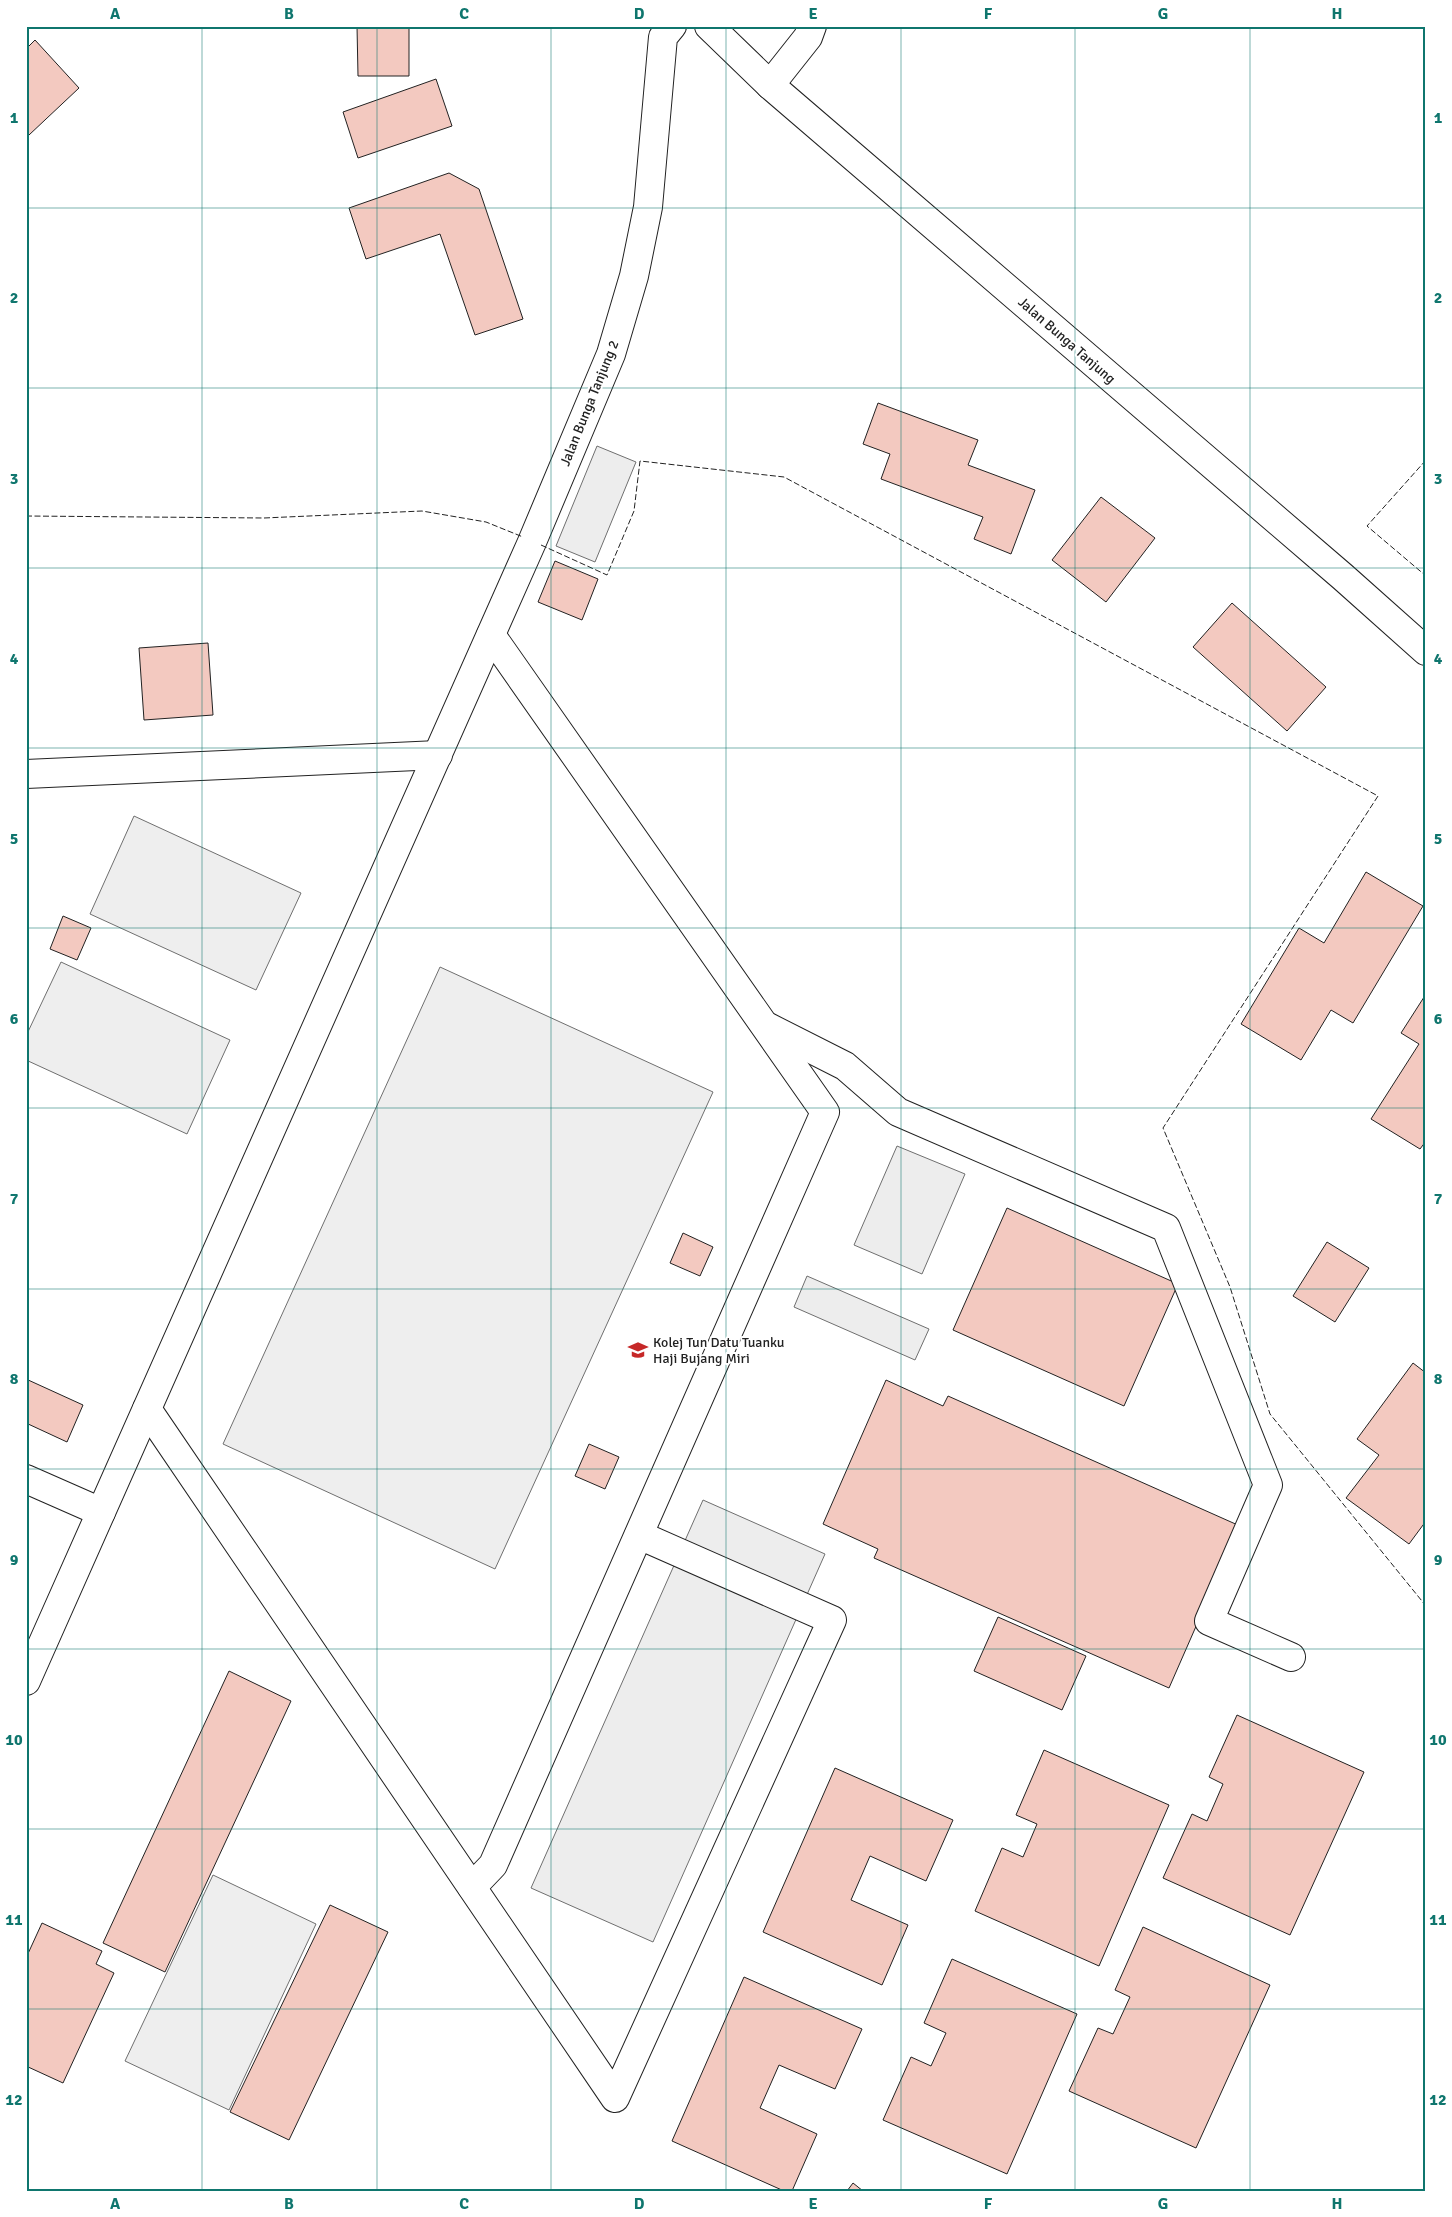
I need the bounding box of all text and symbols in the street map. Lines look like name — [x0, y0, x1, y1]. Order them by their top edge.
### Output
text: A — [110, 4, 121, 24]
text: B — [284, 4, 294, 24]
text: C — [459, 4, 469, 24]
text: D — [634, 4, 645, 24]
text: E — [808, 4, 818, 24]
text: F — [984, 4, 993, 24]
text: G — [1158, 4, 1168, 24]
text: H — [1332, 4, 1342, 24]
text: 1 — [10, 108, 19, 128]
text: 1 — [1434, 108, 1443, 128]
text: 2 — [10, 288, 18, 308]
text: 2 — [1434, 288, 1442, 308]
street label: Jalan Bunga Tanjung — [1015, 293, 1119, 387]
street label: Jalan Bunga Tanjung 2 — [556, 338, 622, 469]
text: 3 — [10, 469, 18, 489]
text: 3 — [1434, 469, 1442, 489]
text: 4 — [10, 649, 19, 669]
text: 4 — [1434, 649, 1443, 669]
text: 5 — [10, 829, 18, 849]
text: 5 — [1434, 829, 1442, 849]
text: 6 — [10, 1009, 19, 1029]
text: 6 — [1434, 1009, 1443, 1029]
text: 7 — [10, 1189, 19, 1209]
text: 7 — [1434, 1189, 1443, 1209]
place label: Kolej Tun Datu Tuanku Haji Bujang Miri — [653, 1334, 785, 1367]
school or university icon: Kolej Tun Datu Tuanku Haji Bujang Miri — [627, 1339, 649, 1361]
text: 8 — [10, 1369, 19, 1389]
text: 8 — [1434, 1369, 1443, 1389]
text: 9 — [10, 1550, 19, 1570]
text: 9 — [1434, 1550, 1443, 1570]
text: 10 — [5, 1730, 23, 1750]
text: 10 — [1429, 1730, 1447, 1750]
text: 11 — [5, 1910, 23, 1930]
text: 11 — [1429, 1910, 1447, 1930]
text: 12 — [5, 2090, 23, 2110]
text: 12 — [1429, 2090, 1447, 2110]
text: A — [110, 2194, 121, 2214]
text: B — [284, 2194, 294, 2214]
text: C — [459, 2194, 469, 2214]
text: D — [634, 2194, 645, 2214]
text: E — [808, 2194, 818, 2214]
text: F — [984, 2194, 993, 2214]
text: G — [1158, 2194, 1168, 2214]
text: H — [1332, 2194, 1342, 2214]

